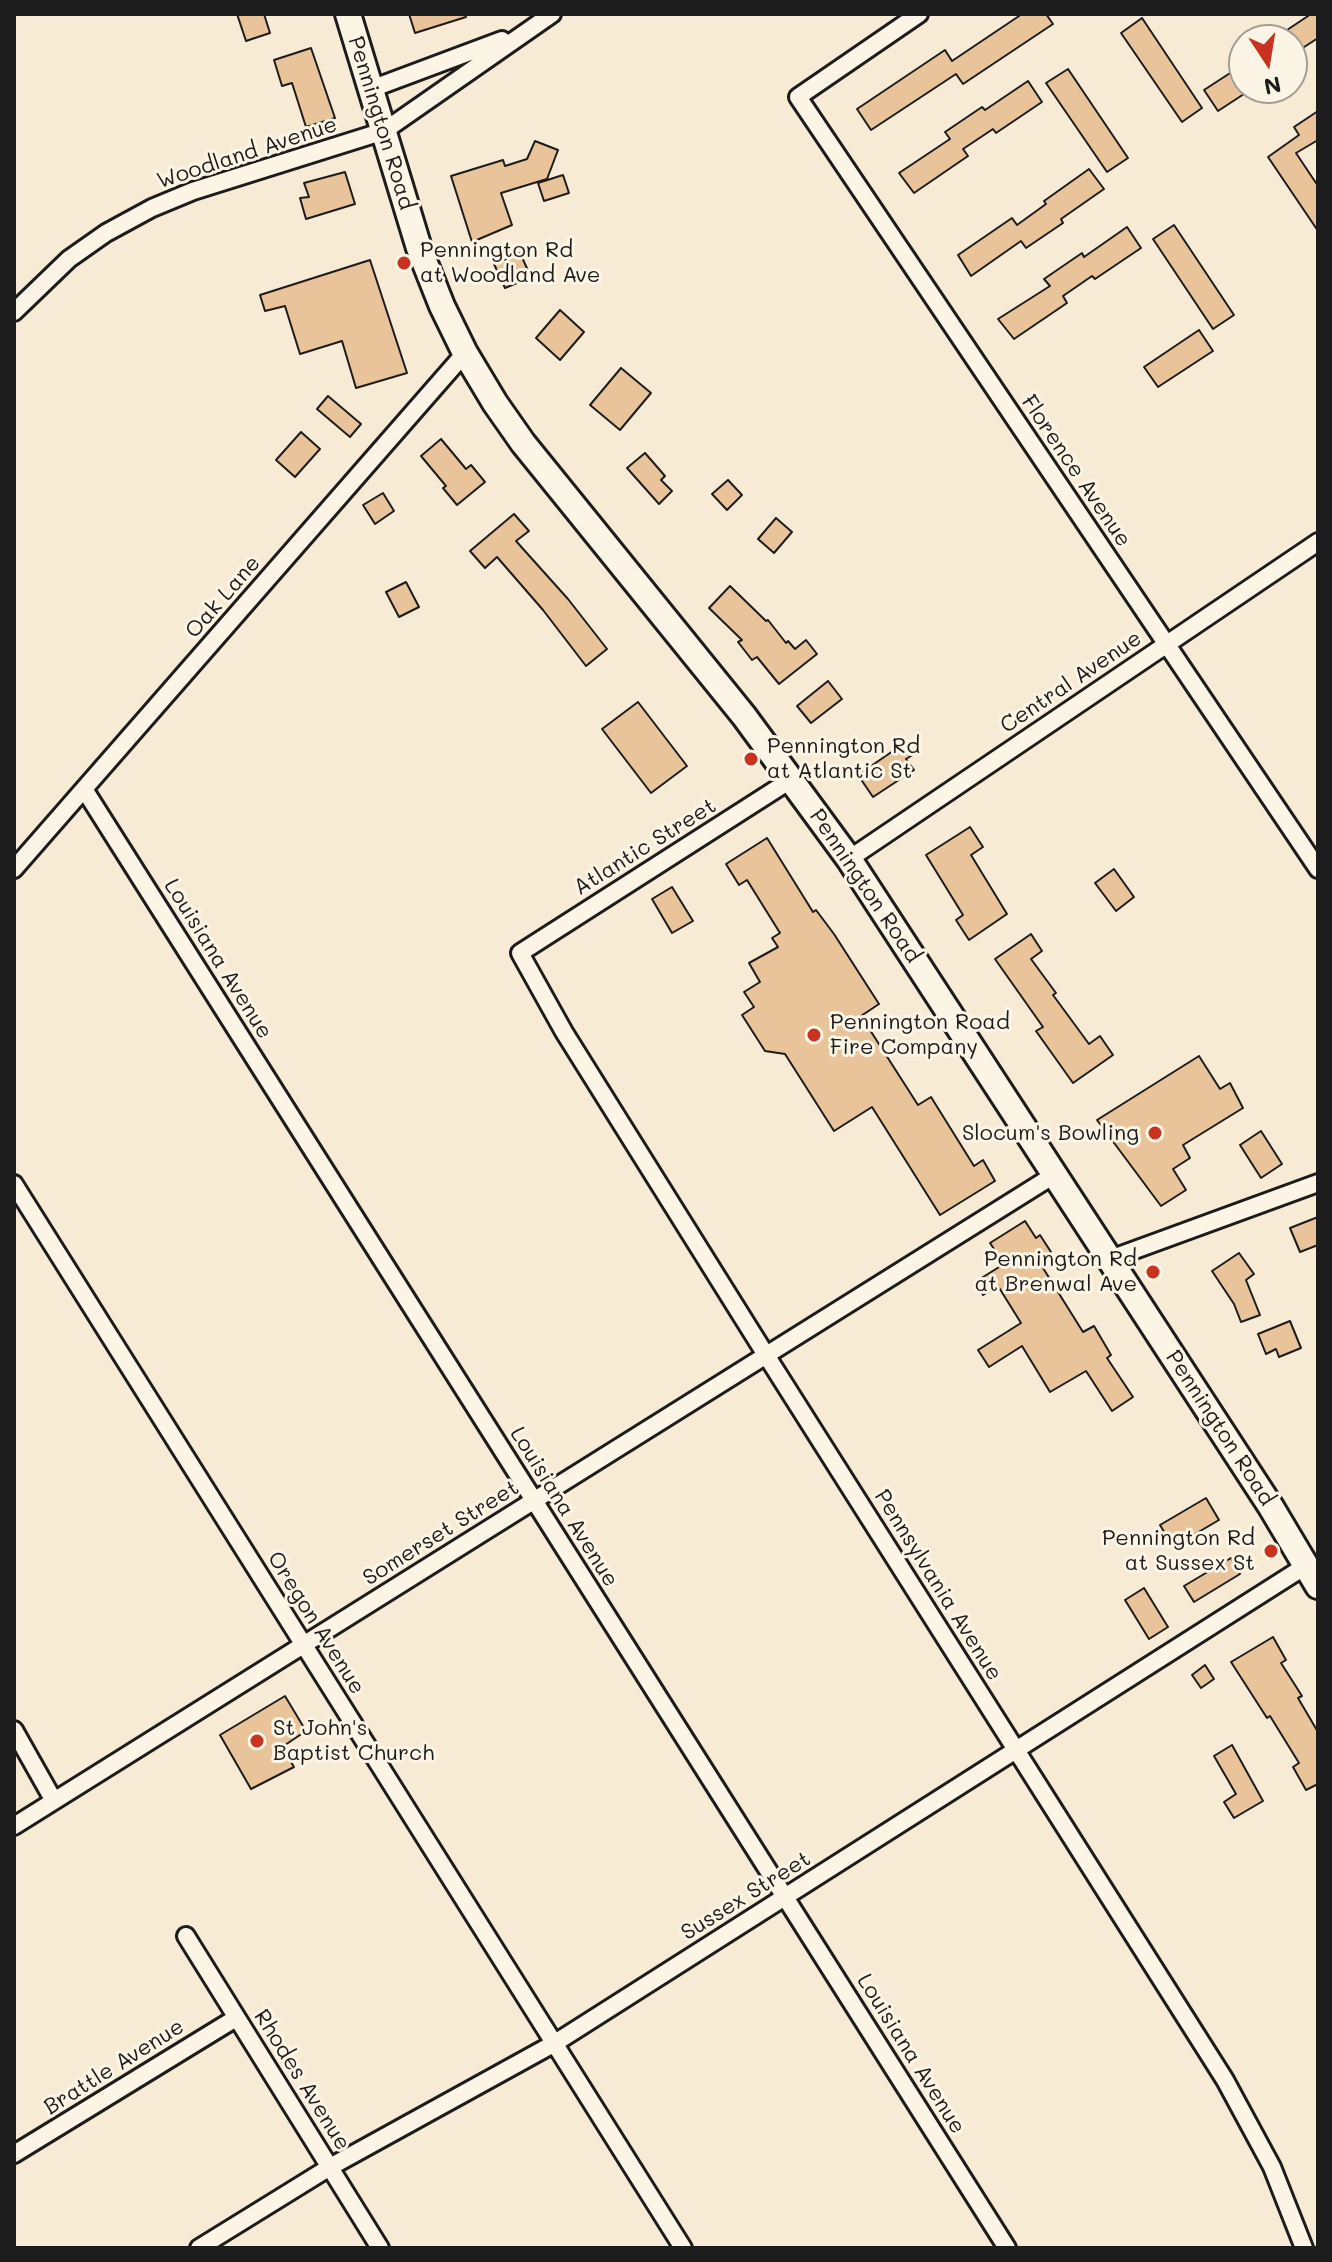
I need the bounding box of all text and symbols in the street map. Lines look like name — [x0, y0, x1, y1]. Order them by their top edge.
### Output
north arrow — [1228, 24, 1308, 104]
street label: Pennington Road — [342, 33, 420, 213]
text: N — [1262, 70, 1284, 102]
street label: Woodland Avenue — [154, 111, 340, 195]
place label: Pennington Rd at Woodland Ave — [420, 237, 600, 288]
marker: Pennington Rd at Woodland Ave — [395, 254, 413, 272]
street label: Florence Avenue — [1015, 390, 1137, 552]
street label: Oak Lane — [180, 550, 266, 644]
street label: Central Avenue — [995, 625, 1147, 739]
place label: Pennington Rd at Atlantic St — [767, 733, 920, 784]
marker: Pennington Rd at Atlantic St — [742, 750, 760, 768]
street label: Atlantic Street — [569, 793, 721, 901]
street label: Pennington Road — [804, 804, 926, 968]
street label: Louisiana Avenue — [158, 874, 278, 1044]
place label: Pennington Road Fire Company — [830, 1009, 1010, 1060]
marker: Pennington Road Fire Company — [805, 1026, 823, 1044]
place label: Slocum's Bowling — [962, 1120, 1139, 1146]
marker: Slocum's Bowling — [1146, 1124, 1164, 1142]
place label: Pennington Rd at Brenwal Ave — [974, 1246, 1137, 1298]
marker: Pennington Rd at Brenwal Ave — [1144, 1263, 1162, 1281]
street label: Pennington Road — [1160, 1345, 1280, 1511]
street label: Louisiana Avenue — [504, 1422, 624, 1592]
street label: Somerset Street — [358, 1474, 524, 1592]
street label: Pennsylvania Avenue — [868, 1485, 1008, 1685]
place label: Pennington Rd at Sussex St — [1102, 1525, 1255, 1576]
marker: Pennington Rd at Sussex St — [1262, 1542, 1280, 1560]
street label: Oregon Avenue — [262, 1547, 370, 1699]
place label: St John's Baptist Church — [273, 1715, 434, 1766]
marker: St John's Baptist Church — [248, 1732, 266, 1750]
street label: Sussex Street — [676, 1846, 816, 1946]
street label: Louisiana Avenue — [851, 1969, 971, 2139]
street label: Rhodes Avenue — [248, 2005, 356, 2155]
street label: Brattle Avenue — [39, 2013, 189, 2121]

